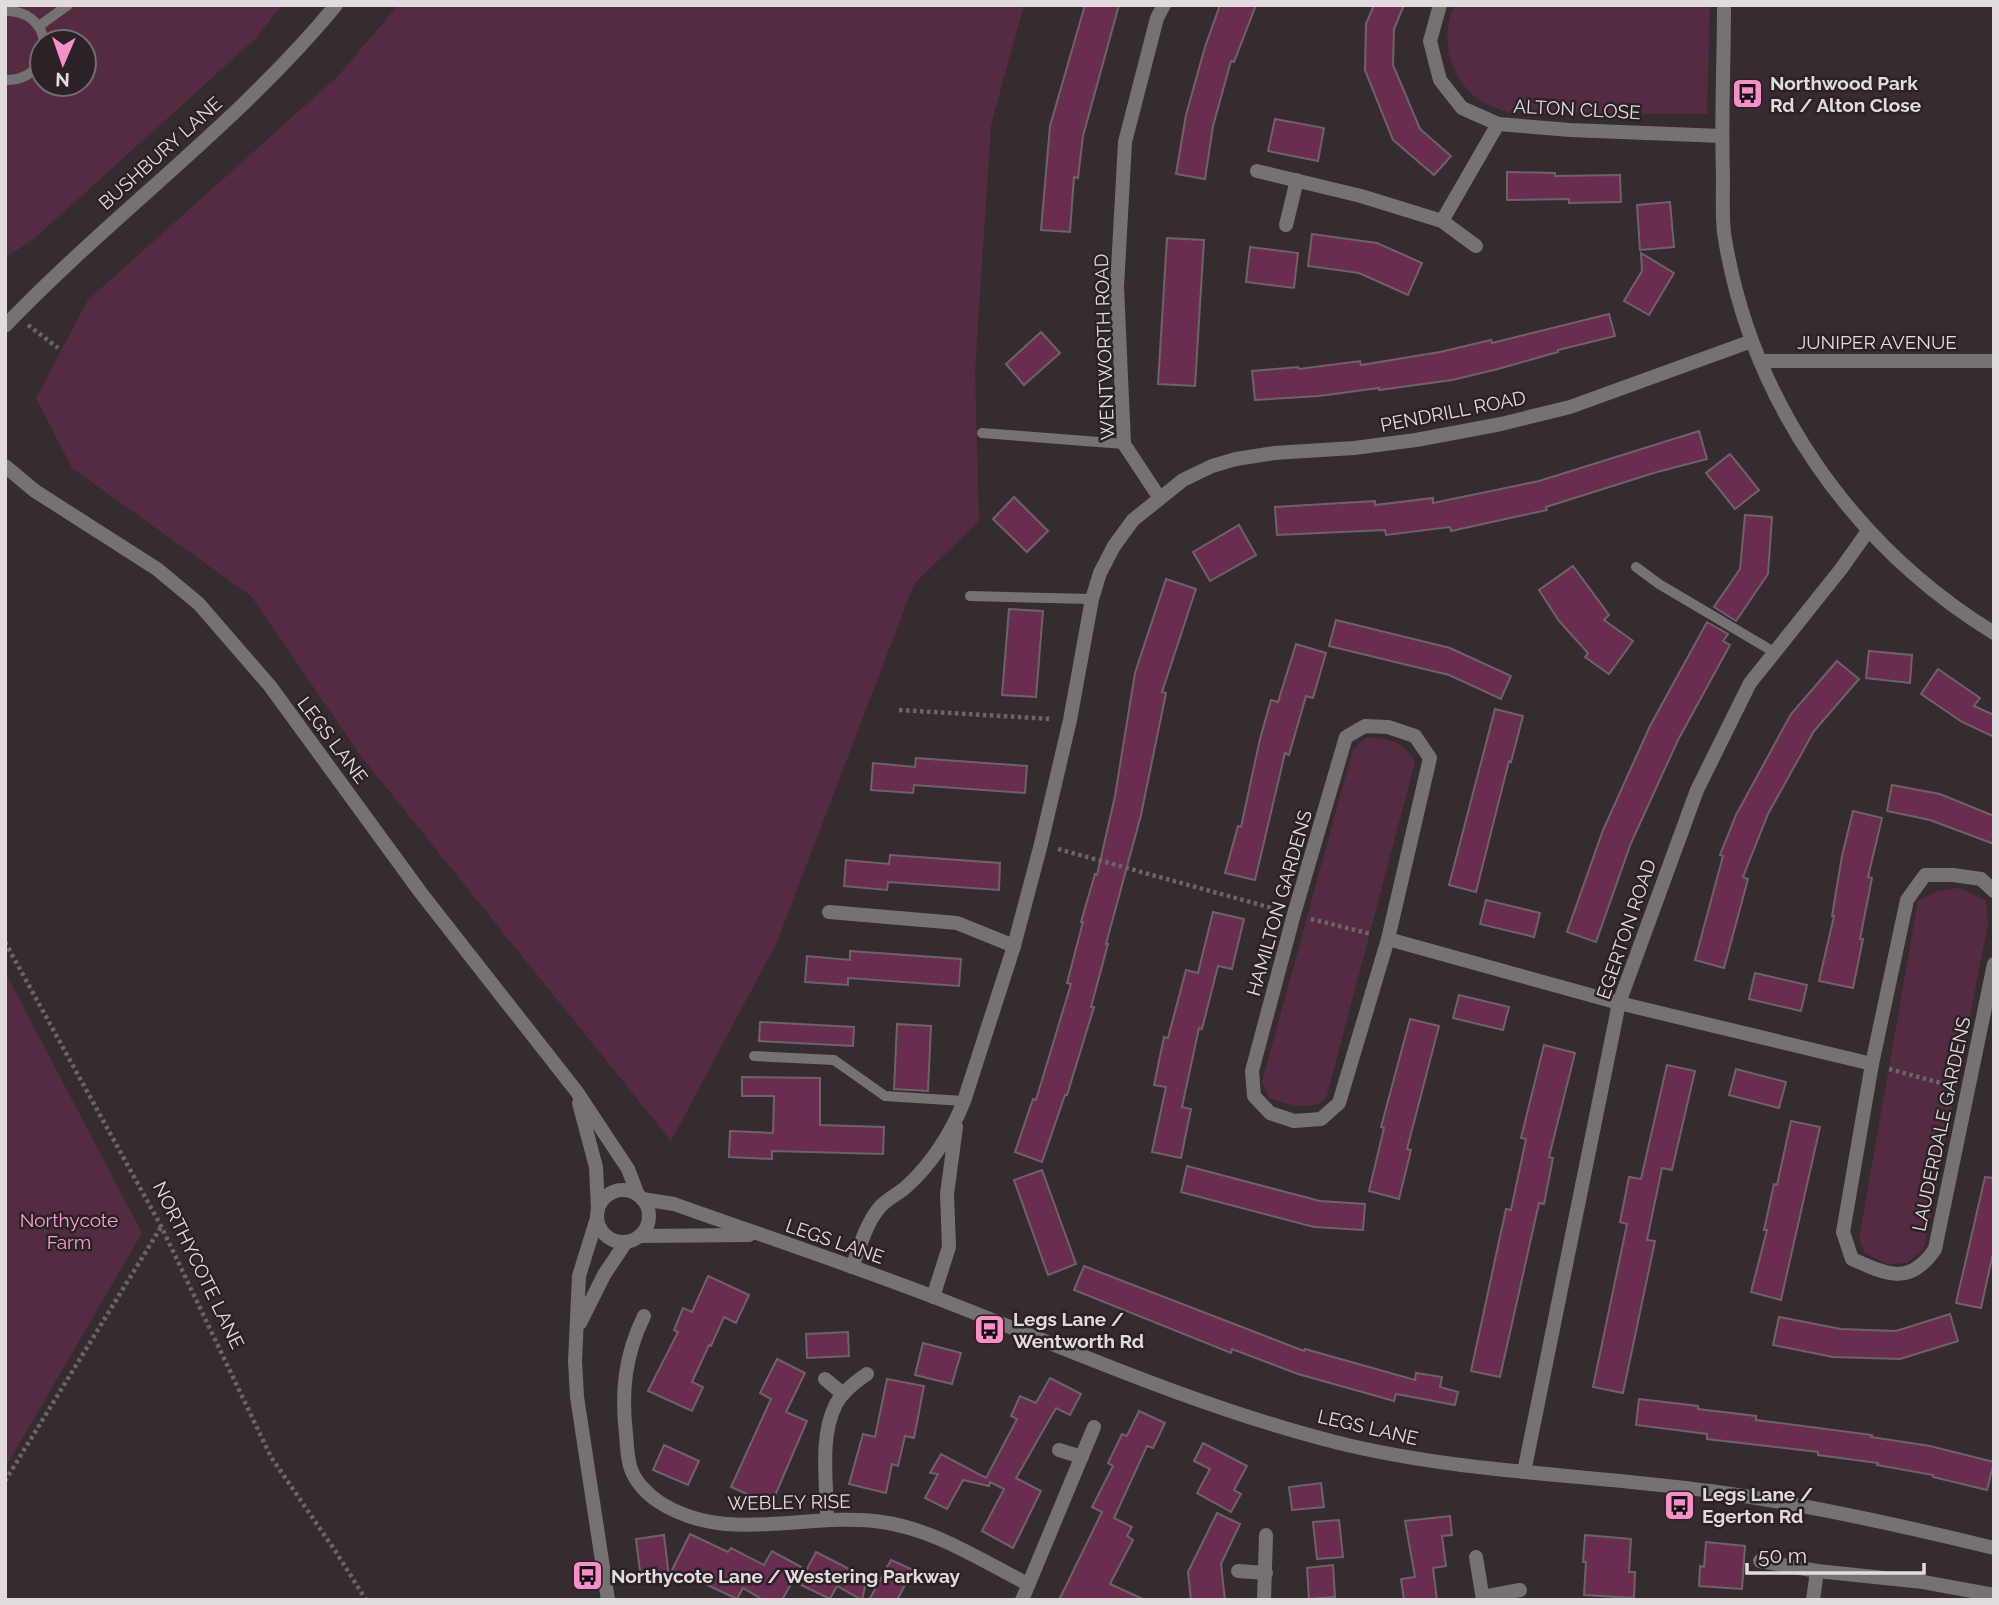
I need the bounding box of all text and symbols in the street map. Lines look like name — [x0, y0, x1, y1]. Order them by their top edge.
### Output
north arrow — [28, 28, 98, 98]
text: N — [55, 69, 70, 91]
place label: Northwood Park Rd / Alton Close — [1770, 72, 1921, 116]
bus stop icon: Northwood Park Rd / Alton Close — [1730, 77, 1764, 111]
street label: BUSHBURY LANE — [94, 92, 226, 214]
street label: ALTON CLOSE — [1513, 95, 1641, 123]
street label: WENTWORTH ROAD — [1090, 253, 1118, 441]
street label: JUNIPER AVENUE — [1797, 331, 1957, 353]
street label: PENDRILL ROAD — [1378, 386, 1528, 436]
street label: LEGS LANE — [293, 692, 373, 788]
street label: HAMILTON GARDENS — [1242, 808, 1316, 998]
street label: EGERTON ROAD — [1592, 856, 1660, 1002]
street label: LAUDERDALE GARDENS — [1907, 1015, 1975, 1233]
street label: NORTHYCOTE LANE — [149, 1178, 249, 1352]
park label: Northycote Farm — [20, 1209, 118, 1253]
street label: LEGS LANE — [783, 1214, 887, 1268]
place label: Legs Lane / Wentworth Rd — [1013, 1308, 1144, 1352]
bus stop icon: Legs Lane / Wentworth Rd — [973, 1313, 1007, 1347]
street label: LEGS LANE — [1316, 1405, 1420, 1449]
place label: Legs Lane / Egerton Rd — [1702, 1483, 1813, 1527]
bus stop icon: Legs Lane / Egerton Rd — [1662, 1488, 1696, 1522]
street label: WEBLEY RISE — [727, 1490, 851, 1514]
scale bar — [1747, 1532, 1924, 1576]
text: 50 m — [1758, 1543, 1807, 1568]
bus stop icon: Northycote Lane / Westering Parkway — [571, 1559, 605, 1593]
place label: Northycote Lane / Westering Parkway — [611, 1565, 961, 1587]

